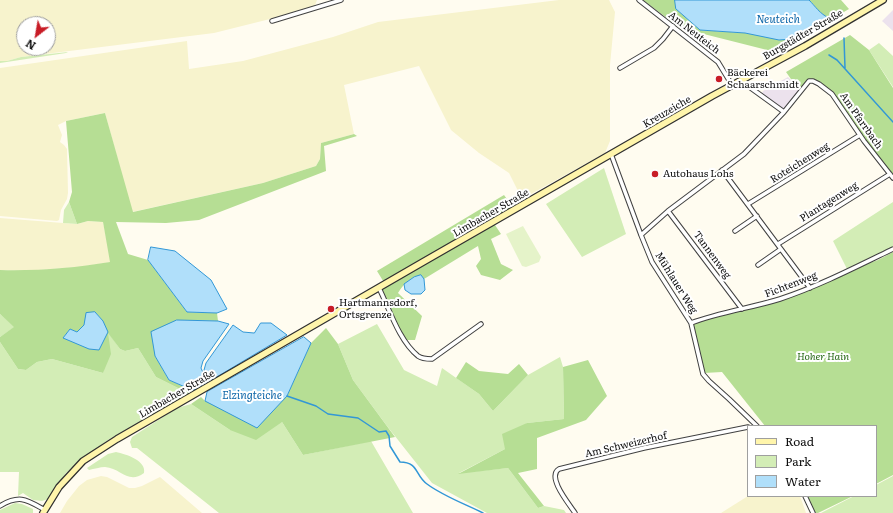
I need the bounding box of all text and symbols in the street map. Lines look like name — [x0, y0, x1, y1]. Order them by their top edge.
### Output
street label: Burgstädter Straße — [761, 7, 845, 63]
street label: Am Neuteich — [666, 9, 722, 57]
water label: Neuteich — [756, 13, 800, 27]
north arrow — [16, 16, 56, 56]
text: N — [22, 36, 38, 55]
place label: Bäckerei Schaarschmidt — [727, 67, 799, 90]
marker: Bäckerei Schaarschmidt — [714, 74, 724, 84]
street label: Am Pfarrbach — [837, 90, 885, 152]
street label: Kreuzeiche — [641, 93, 693, 131]
street label: Roteichenweg — [768, 140, 832, 186]
place label: Autohaus Lohs — [663, 168, 733, 180]
marker: Autohaus Lohs — [650, 169, 660, 179]
street label: Plantagenweg — [798, 179, 860, 225]
street label: Limbacher Straße — [451, 186, 531, 240]
street label: Tannenweg — [691, 229, 733, 281]
street label: Mühlauer Weg — [652, 250, 700, 316]
street label: Fichtenweg — [763, 270, 819, 300]
place label: Hartmannsdorf, Ortsgrenze — [339, 297, 417, 320]
marker: Hartmannsdorf, Ortsgrenze — [326, 304, 336, 314]
park label: Hoher Hain — [797, 351, 849, 363]
street label: Limbacher Straße — [137, 367, 217, 421]
water label: Elzingteiche — [222, 389, 282, 403]
legend — [747, 425, 877, 497]
street label: Am Schweizerhof — [584, 430, 668, 460]
text: Road — [785, 432, 814, 450]
text: Park — [785, 452, 811, 470]
text: Water — [785, 472, 821, 490]

